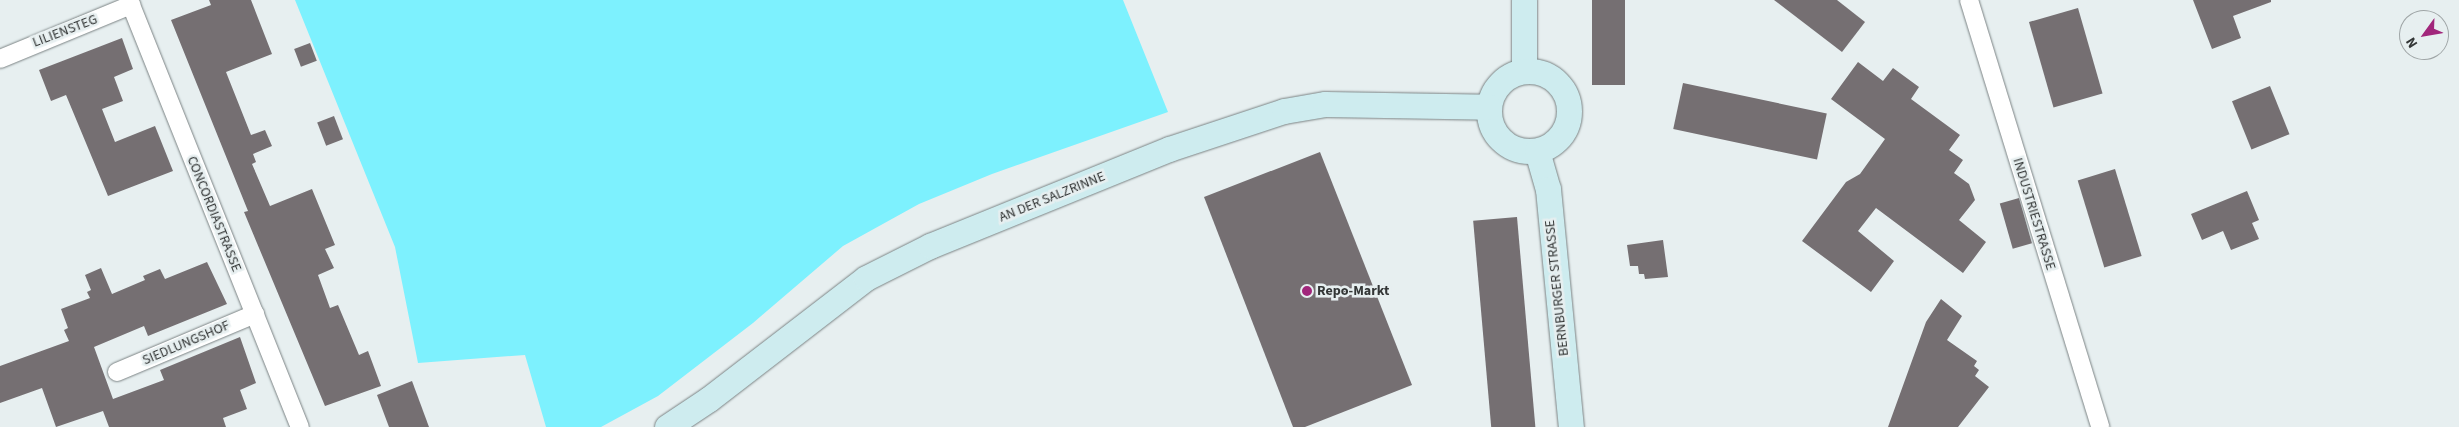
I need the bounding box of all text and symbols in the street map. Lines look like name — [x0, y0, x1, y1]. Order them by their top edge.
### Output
north arrow — [2399, 10, 2449, 60]
street label: LILIENSTEG — [30, 11, 100, 51]
text: N — [2401, 33, 2423, 52]
street label: CONCORDIASTRASSE — [183, 154, 245, 274]
street label: INDUSTRIESTRASSE — [2009, 156, 2059, 272]
street label: AN DER SALZRINNE — [997, 168, 1107, 226]
street label: BERNBURGER STRASSE — [1541, 219, 1573, 357]
place label: Repo-Markt — [1317, 283, 1389, 299]
marker: Repo-Markt — [1301, 285, 1313, 297]
street label: SIEDLUNGSHOF — [140, 317, 232, 369]

